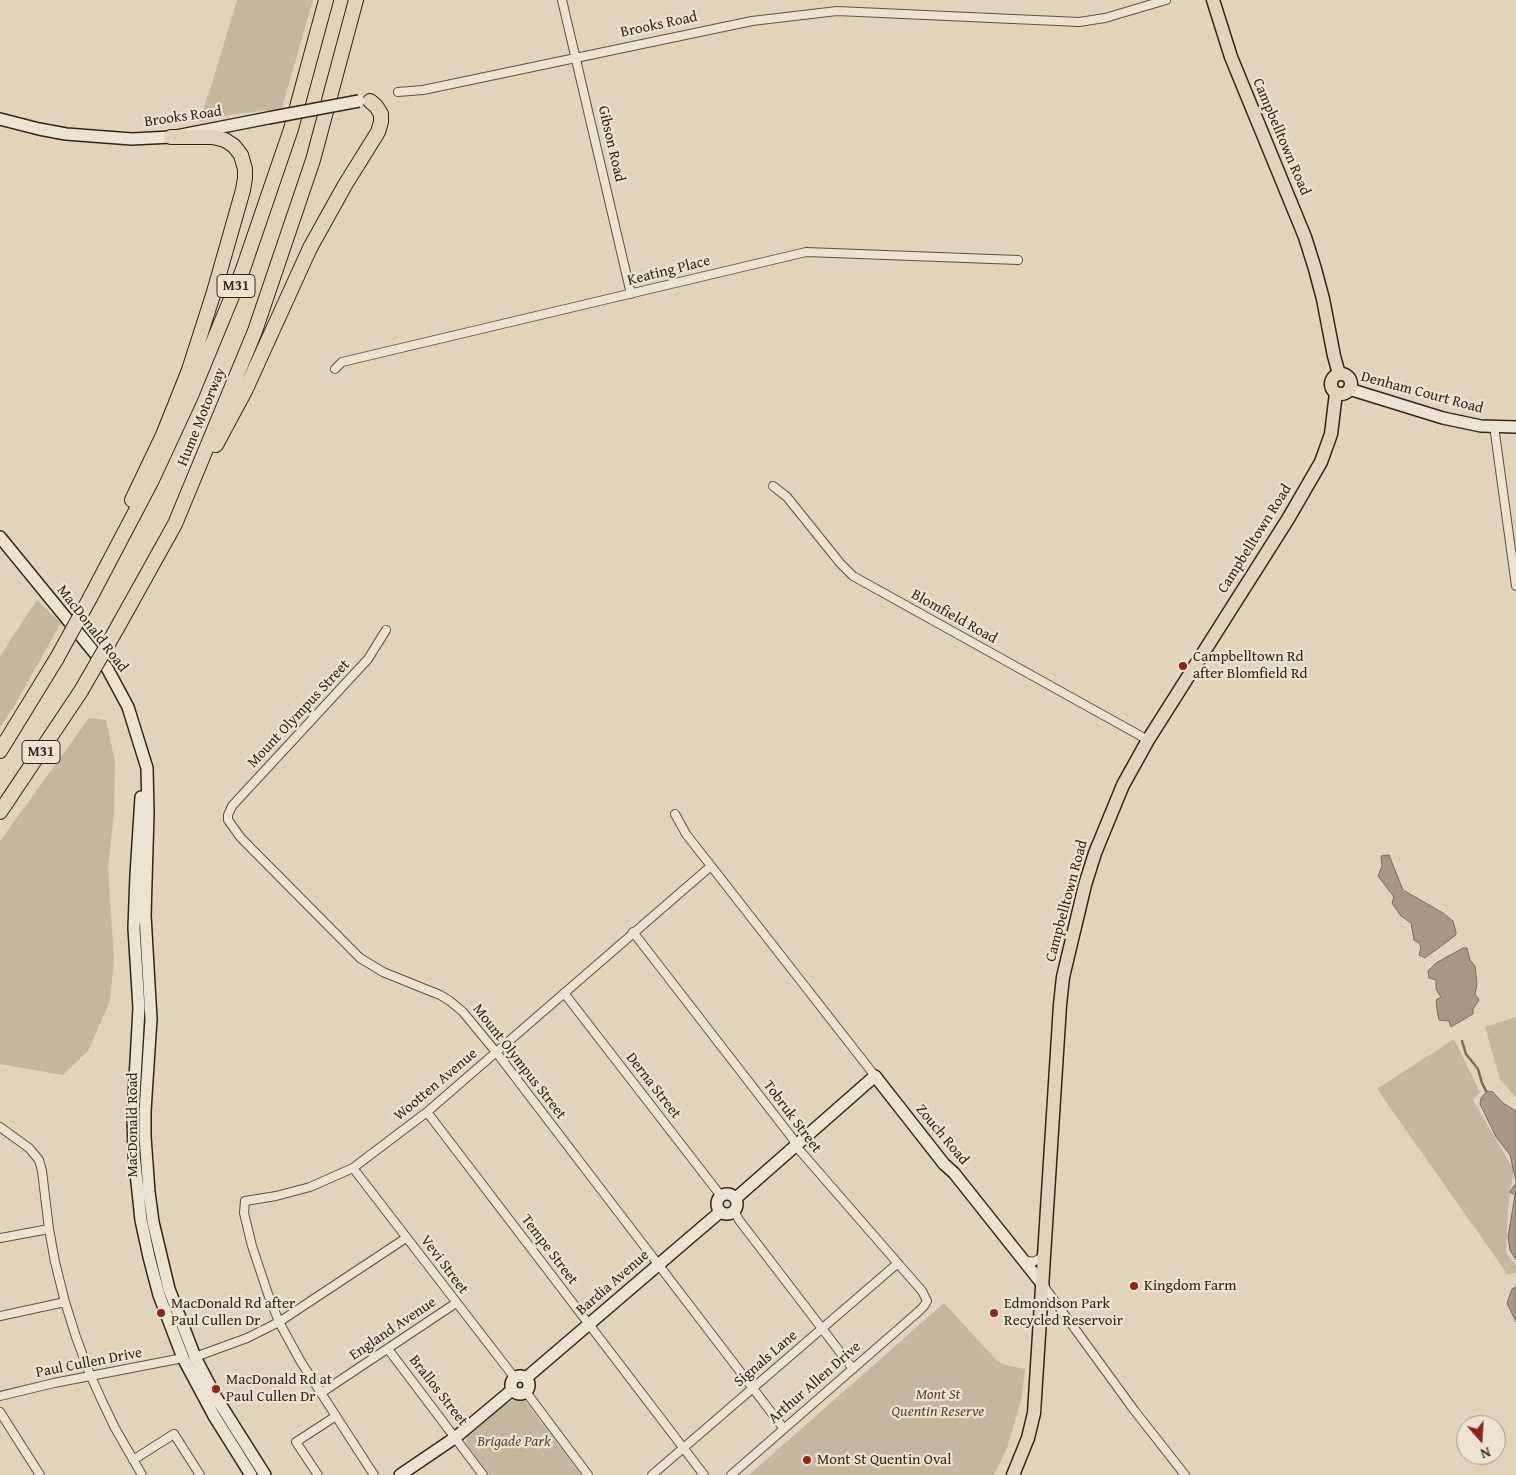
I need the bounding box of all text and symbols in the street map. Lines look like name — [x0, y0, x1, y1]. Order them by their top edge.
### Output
street label: Brooks Road — [619, 8, 699, 42]
street label: Campbelltown Road — [1248, 76, 1314, 198]
street label: Brooks Road — [143, 103, 223, 131]
street label: Gibson Road — [594, 104, 628, 184]
street label: Keating Place — [626, 252, 712, 290]
road number: M31 — [217, 274, 255, 298]
street label: Hume Motorway — [174, 365, 230, 469]
street label: Denham Court Road — [1359, 368, 1485, 418]
street label: Campbelltown Road — [1214, 481, 1296, 597]
street label: MacDonald Road — [53, 582, 131, 676]
street label: Blomfield Road — [908, 586, 1000, 648]
place label: Campbelltown Rd after Blomfield Rd — [1193, 648, 1308, 683]
street label: Mount Olympus Street — [244, 656, 354, 772]
marker: Campbelltown Rd after Blomfield Rd — [1177, 660, 1189, 672]
road number: M31 — [22, 740, 60, 764]
street label: Campbelltown Road — [1042, 838, 1092, 964]
street label: Mount Olympus Street — [468, 1001, 570, 1123]
street label: Wootten Avenue — [391, 1045, 481, 1125]
street label: Derna Street — [622, 1049, 684, 1123]
street label: MacDonald Road — [124, 1072, 142, 1178]
street label: Tobruk Street — [759, 1077, 825, 1157]
street label: Zouch Road — [912, 1101, 972, 1169]
street label: Tempe Street — [517, 1211, 581, 1289]
street label: Vevi Street — [416, 1232, 472, 1298]
street label: Bardia Avenue — [573, 1247, 653, 1319]
place label: Kingdom Farm — [1144, 1277, 1236, 1295]
marker: Kingdom Farm — [1128, 1280, 1140, 1292]
street label: England Avenue — [346, 1293, 440, 1365]
place label: MacDonald Rd after Paul Cullen Dr — [171, 1295, 295, 1330]
place label: Edmondson Park Recycled Reservoir — [1004, 1295, 1123, 1330]
marker: MacDonald Rd after Paul Cullen Dr — [155, 1307, 167, 1319]
marker: Edmondson Park Recycled Reservoir — [988, 1307, 1000, 1319]
street label: Signals Lane — [731, 1327, 801, 1391]
street label: Arthur Allen Drive — [765, 1338, 865, 1428]
street label: Paul Cullen Drive — [34, 1344, 144, 1382]
street label: Brallos Street — [405, 1352, 471, 1430]
place label: MacDonald Rd at Paul Cullen Dr — [226, 1371, 332, 1406]
marker: MacDonald Rd at Paul Cullen Dr — [210, 1383, 222, 1395]
park label: Mont St Quentin Reserve — [892, 1386, 984, 1421]
north arrow — [1456, 1415, 1506, 1465]
park label: Brigade Park — [477, 1433, 551, 1451]
text: N — [1478, 1442, 1493, 1464]
place label: Mont St Quentin Oval — [817, 1451, 951, 1469]
marker: Mont St Quentin Oval — [801, 1454, 813, 1466]

